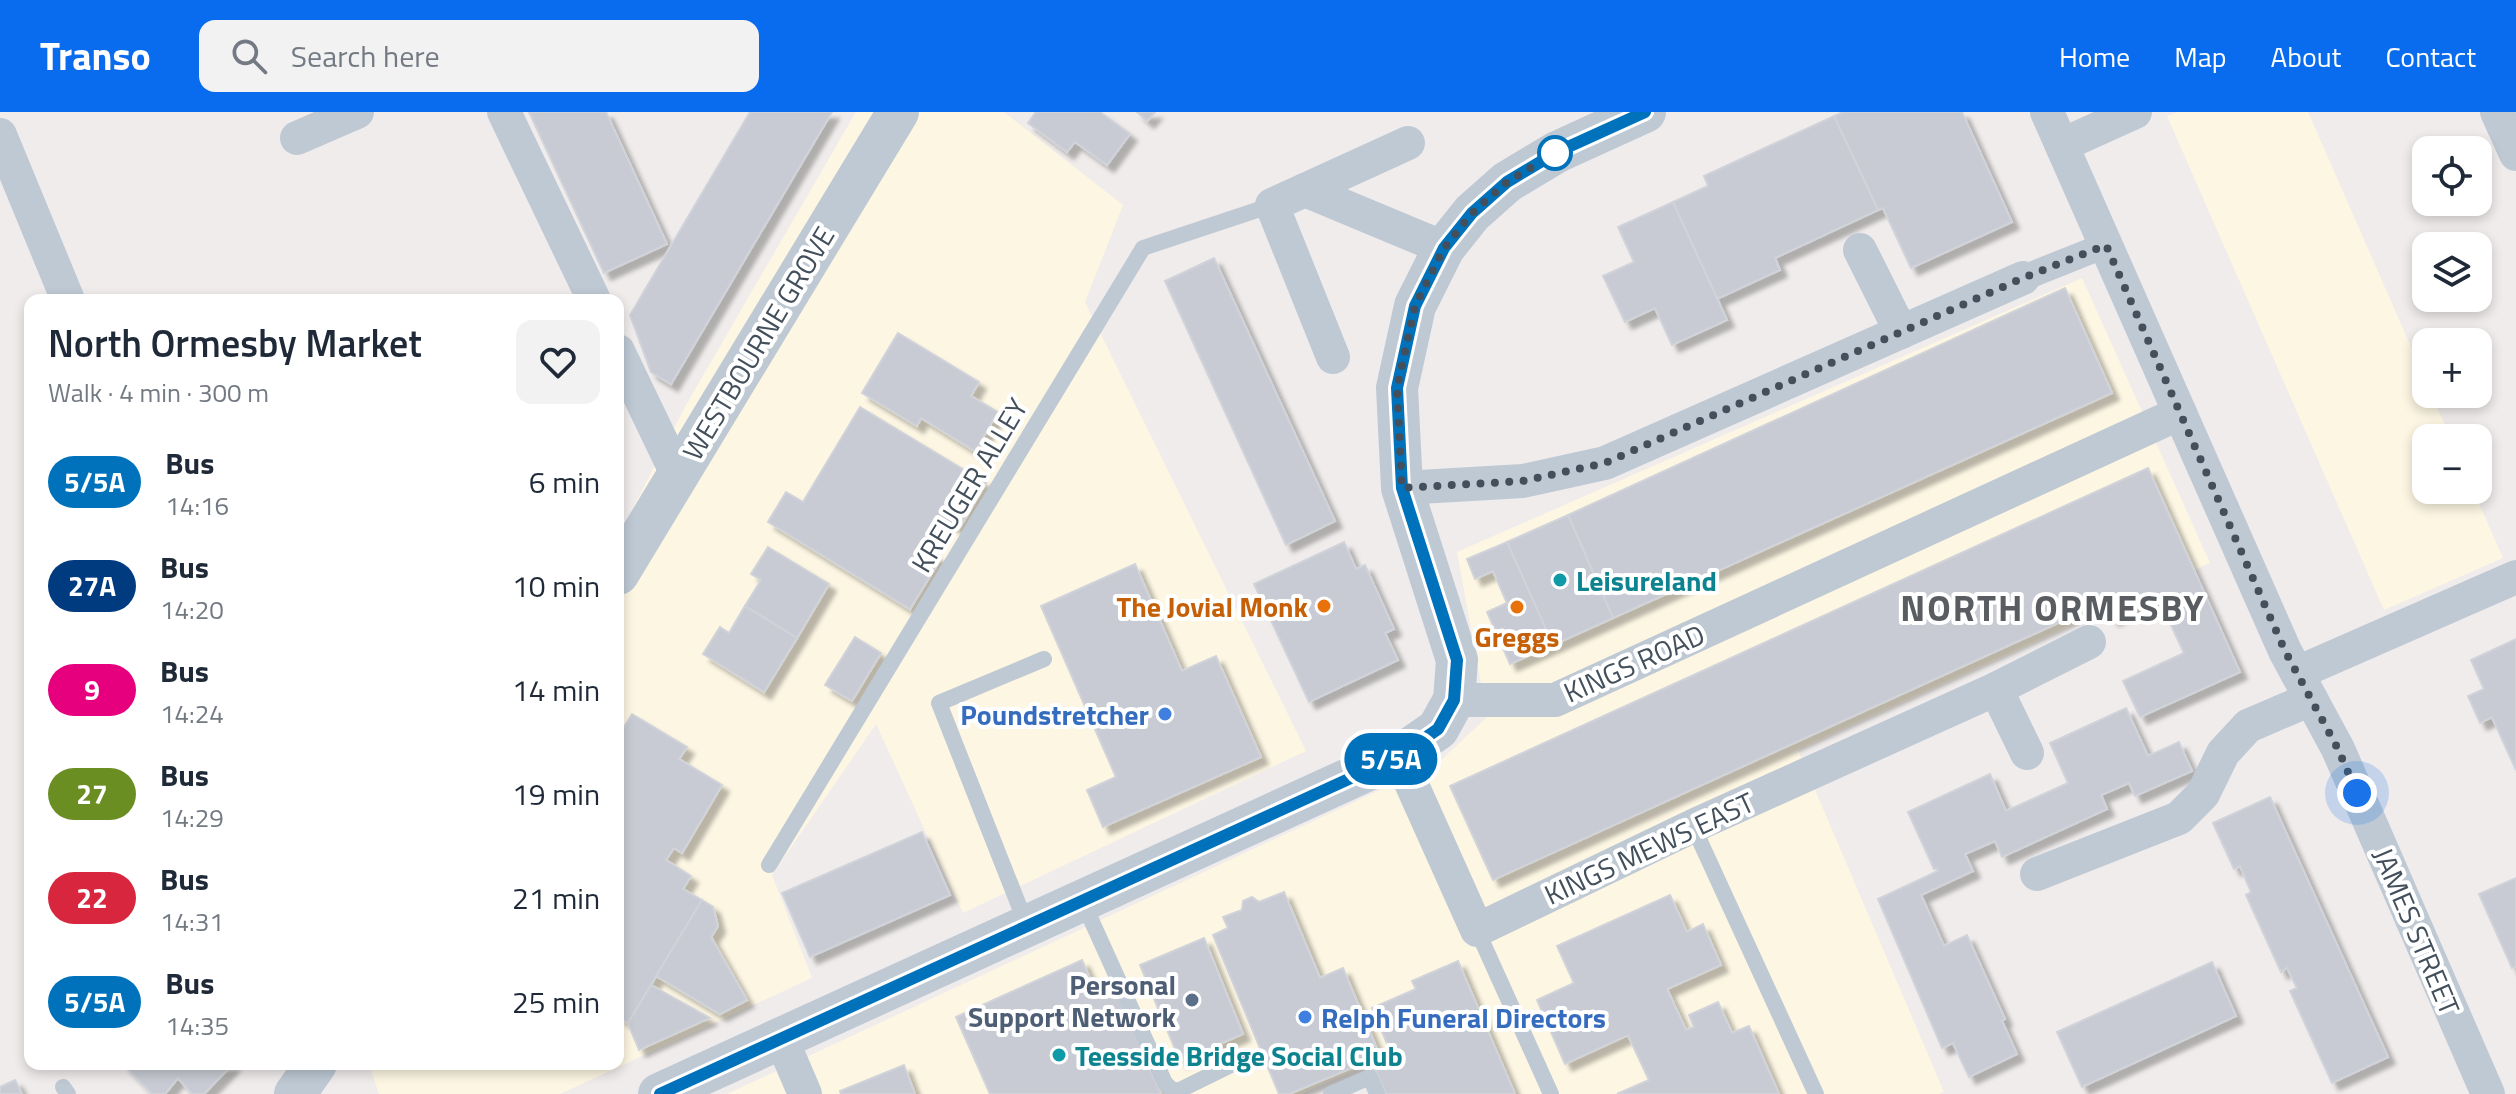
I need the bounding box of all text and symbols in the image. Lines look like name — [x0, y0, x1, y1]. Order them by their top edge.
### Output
search box — [199, 20, 759, 92]
text: Transo — [40, 27, 151, 85]
text: Search here — [291, 33, 440, 79]
icon: search — [227, 34, 271, 78]
text: Home — [2059, 35, 2130, 78]
text: Map — [2174, 35, 2227, 78]
text: About — [2271, 35, 2341, 78]
text: Contact — [2385, 35, 2476, 78]
unlabelled marker — [1538, 136, 1572, 170]
map controls — [2412, 136, 2492, 504]
button: locate — [2412, 136, 2492, 216]
street label: WESTBOURNE GROVE — [671, 218, 845, 468]
button: layers — [2412, 232, 2492, 312]
text: North Ormesby Market — [48, 314, 422, 372]
button: heart — [516, 320, 600, 404]
button: + — [2412, 328, 2492, 408]
text: Walk · 4 min · 300 m — [48, 373, 269, 412]
street label: KREUGER ALLEY — [900, 390, 1038, 580]
button: − — [2412, 424, 2492, 504]
text: Bus — [165, 440, 214, 486]
text: 6 min — [529, 459, 600, 505]
text: 5/5A — [64, 460, 125, 503]
text: 14:16 — [165, 486, 229, 525]
text: Bus — [160, 544, 209, 590]
place label: Leisureland — [1576, 559, 1717, 602]
text: 10 min — [512, 563, 600, 609]
text: 27A — [68, 564, 116, 607]
marker: Leisureland — [1551, 571, 1569, 589]
district label: NORTH ORMESBY — [1900, 580, 2206, 635]
place label: The Jovial Monk — [1116, 585, 1309, 628]
text: 14:20 — [160, 590, 224, 629]
marker: The Jovial Monk — [1315, 597, 1333, 615]
marker: Greggs — [1508, 598, 1526, 616]
street label: KINGS ROAD — [1557, 613, 1711, 713]
place label: Greggs — [1475, 615, 1559, 658]
text: Bus — [160, 648, 209, 694]
text: 14 min — [512, 667, 600, 713]
text: 9 — [84, 668, 100, 711]
place label: Poundstretcher — [960, 693, 1149, 736]
text: 14:24 — [160, 694, 224, 733]
marker: Poundstretcher — [1156, 705, 1174, 723]
line badge: 5/5A — [1335, 733, 1447, 785]
text: 5/5A — [1360, 737, 1422, 780]
text: Bus — [160, 752, 209, 798]
text: 19 min — [512, 771, 600, 817]
text: 27 — [76, 772, 108, 815]
your location — [2337, 773, 2377, 813]
street label: KINGS MEWS EAST — [1537, 780, 1761, 916]
text: 14:29 — [160, 798, 224, 837]
street label: JAMES STREET — [2362, 841, 2472, 1022]
text: Bus — [160, 856, 209, 902]
text: 21 min — [512, 875, 600, 921]
text: 22 — [76, 876, 108, 919]
text: 14:31 — [160, 902, 224, 941]
text: Bus — [165, 960, 214, 1006]
place label: Personal Support Network — [968, 963, 1177, 1038]
text: 25 min — [512, 979, 600, 1025]
text: 5/5A — [64, 980, 125, 1023]
marker: Personal Support Network — [1183, 991, 1201, 1009]
place label: Relph Funeral Directors — [1321, 996, 1606, 1039]
text: 14:35 — [165, 1006, 229, 1045]
marker: Relph Funeral Directors — [1296, 1008, 1314, 1026]
place label: Teesside Bridge Social Club — [1075, 1034, 1403, 1077]
marker: Teesside Bridge Social Club — [1050, 1046, 1068, 1064]

